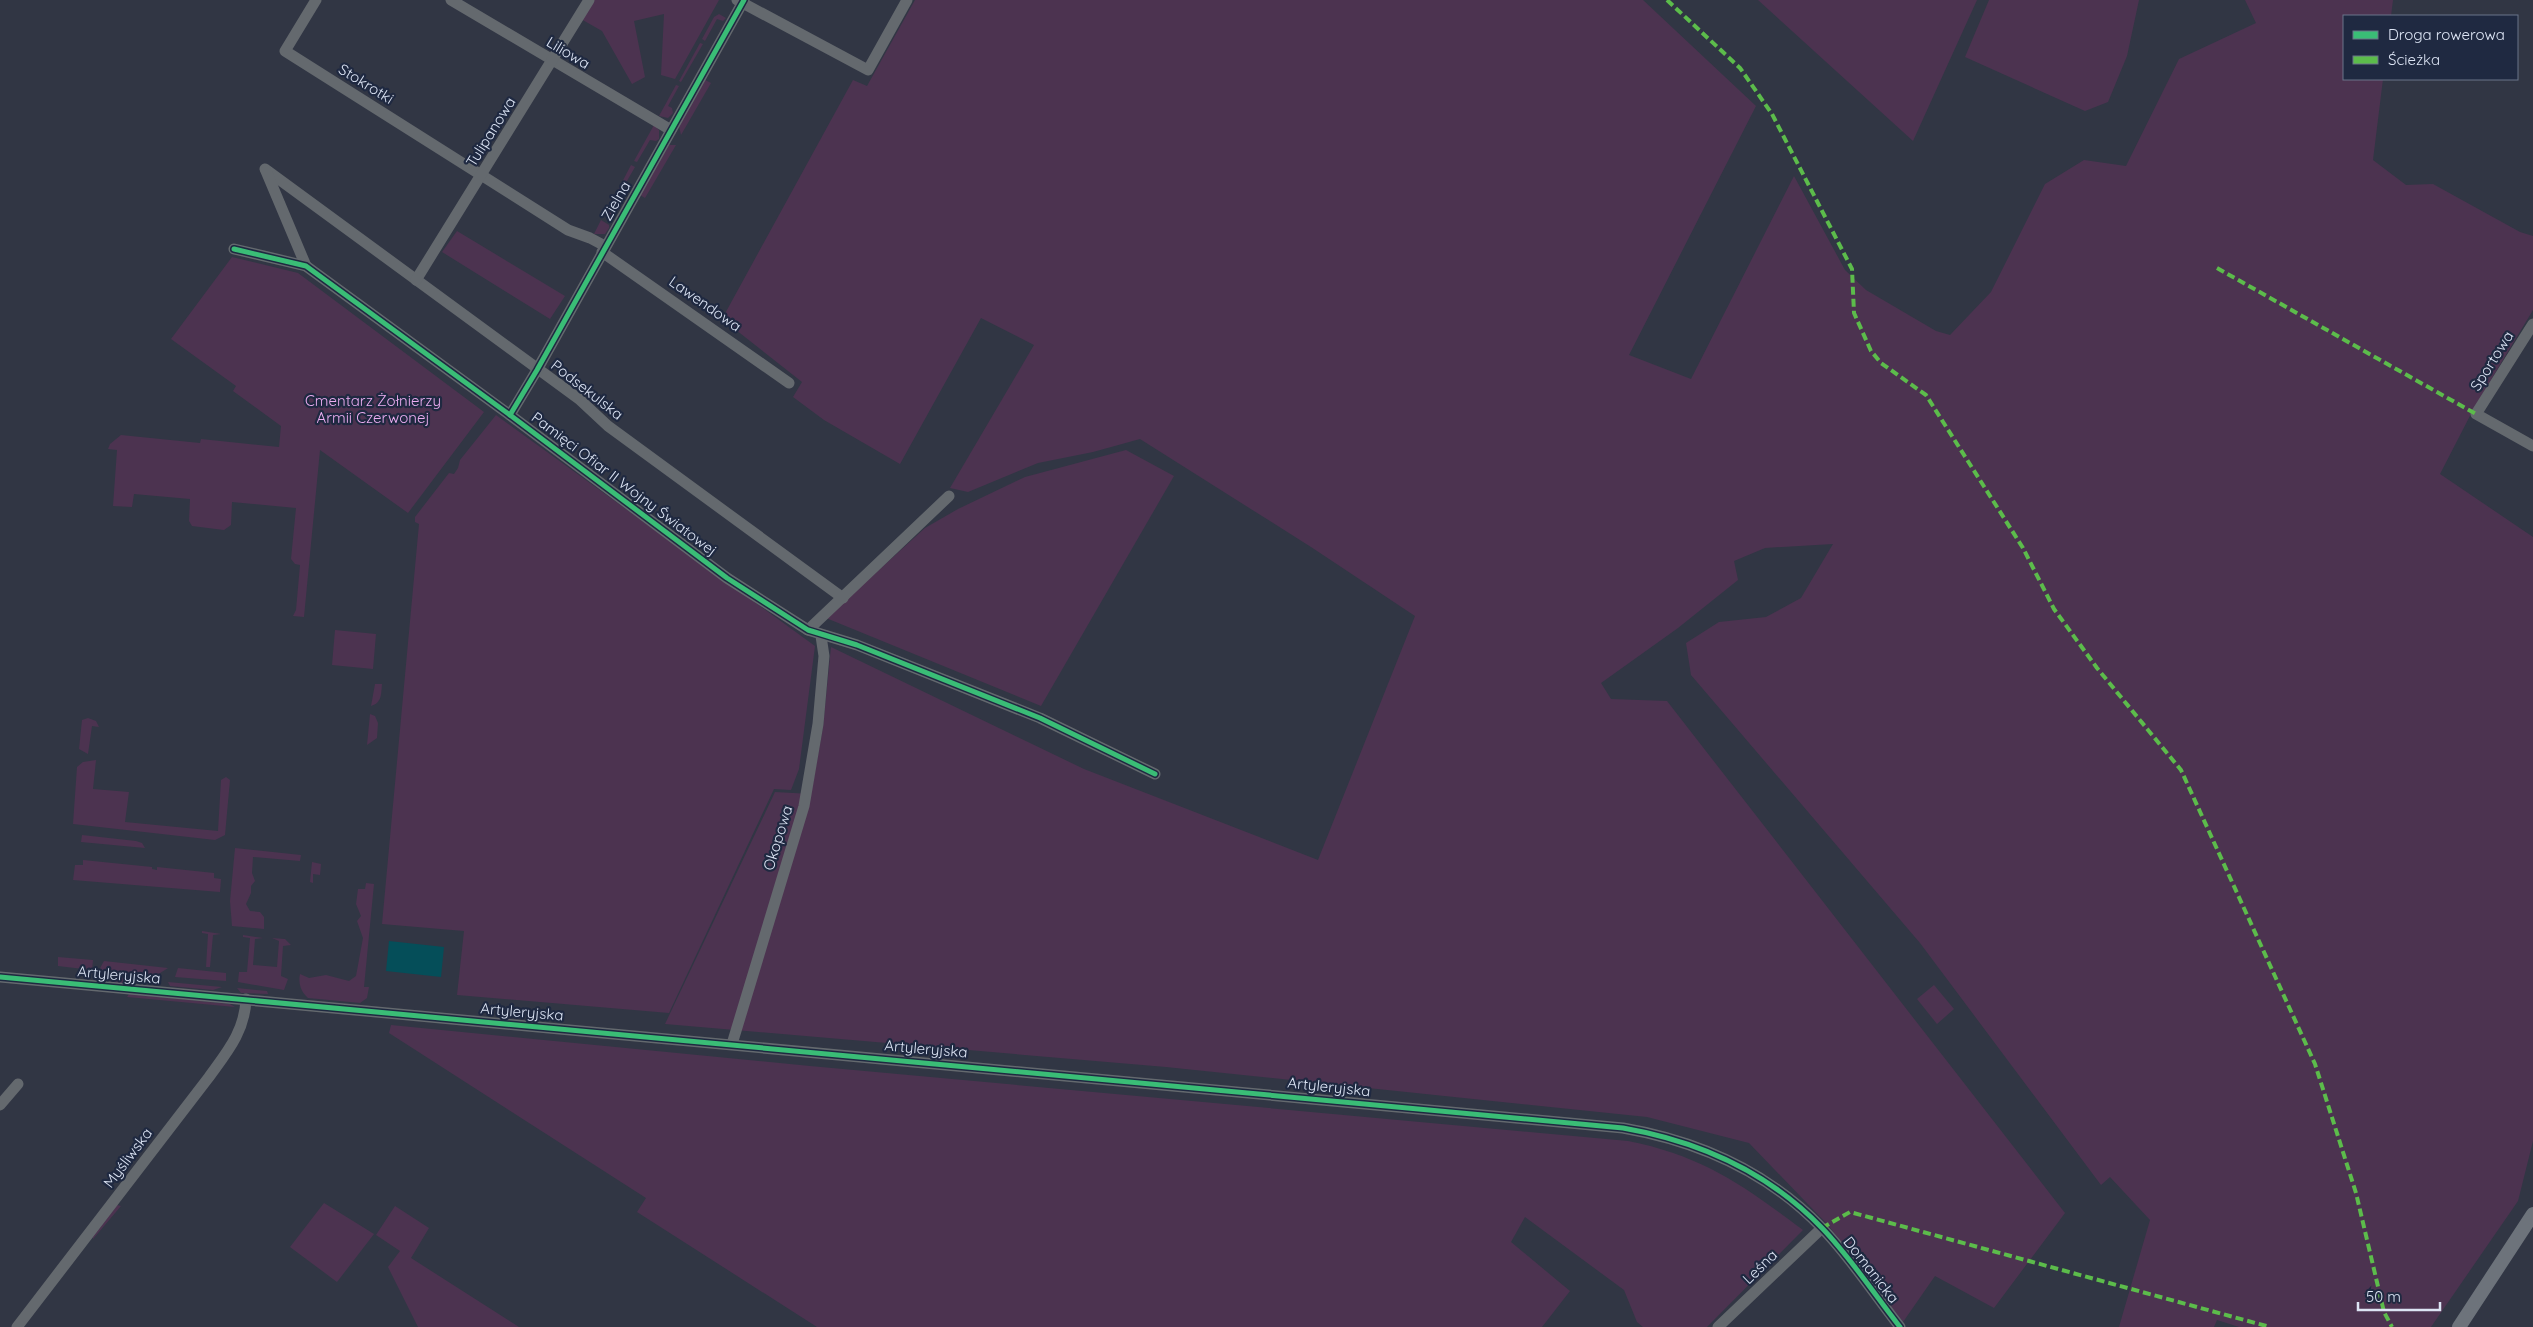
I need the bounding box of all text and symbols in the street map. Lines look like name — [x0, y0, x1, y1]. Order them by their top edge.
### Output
legend — [2343, 15, 2518, 80]
text: Droga rowerowa — [2388, 25, 2505, 44]
street label: Liliowa — [543, 32, 593, 73]
text: Ścieżka — [2388, 50, 2440, 69]
street label: Stokrotki — [335, 59, 397, 108]
street label: Tulipanowa — [462, 93, 520, 170]
street label: Zielna — [597, 178, 634, 224]
street label: Lawendowa — [665, 272, 745, 335]
street label: Sportowa — [2466, 327, 2517, 394]
street label: Podsekulska — [547, 355, 627, 424]
park label: Cmentarz Żołnierzy Armii Czerwonej — [305, 391, 441, 427]
street label: Pamięci Ofiar II Wojny Światowej — [528, 408, 721, 560]
street label: Okopowa — [759, 803, 796, 873]
street label: Artyleryjska — [77, 961, 161, 988]
street label: Artyleryjska — [480, 998, 564, 1025]
street label: Artyleryjska — [884, 1035, 968, 1062]
street label: Artyleryjska — [1287, 1073, 1371, 1100]
street label: Myśliwska — [99, 1124, 156, 1191]
street label: Domanicka — [1839, 1233, 1903, 1307]
street label: Leśna — [1738, 1245, 1781, 1288]
scale bar — [2358, 1280, 2440, 1312]
text: 50 m — [2366, 1287, 2401, 1306]

